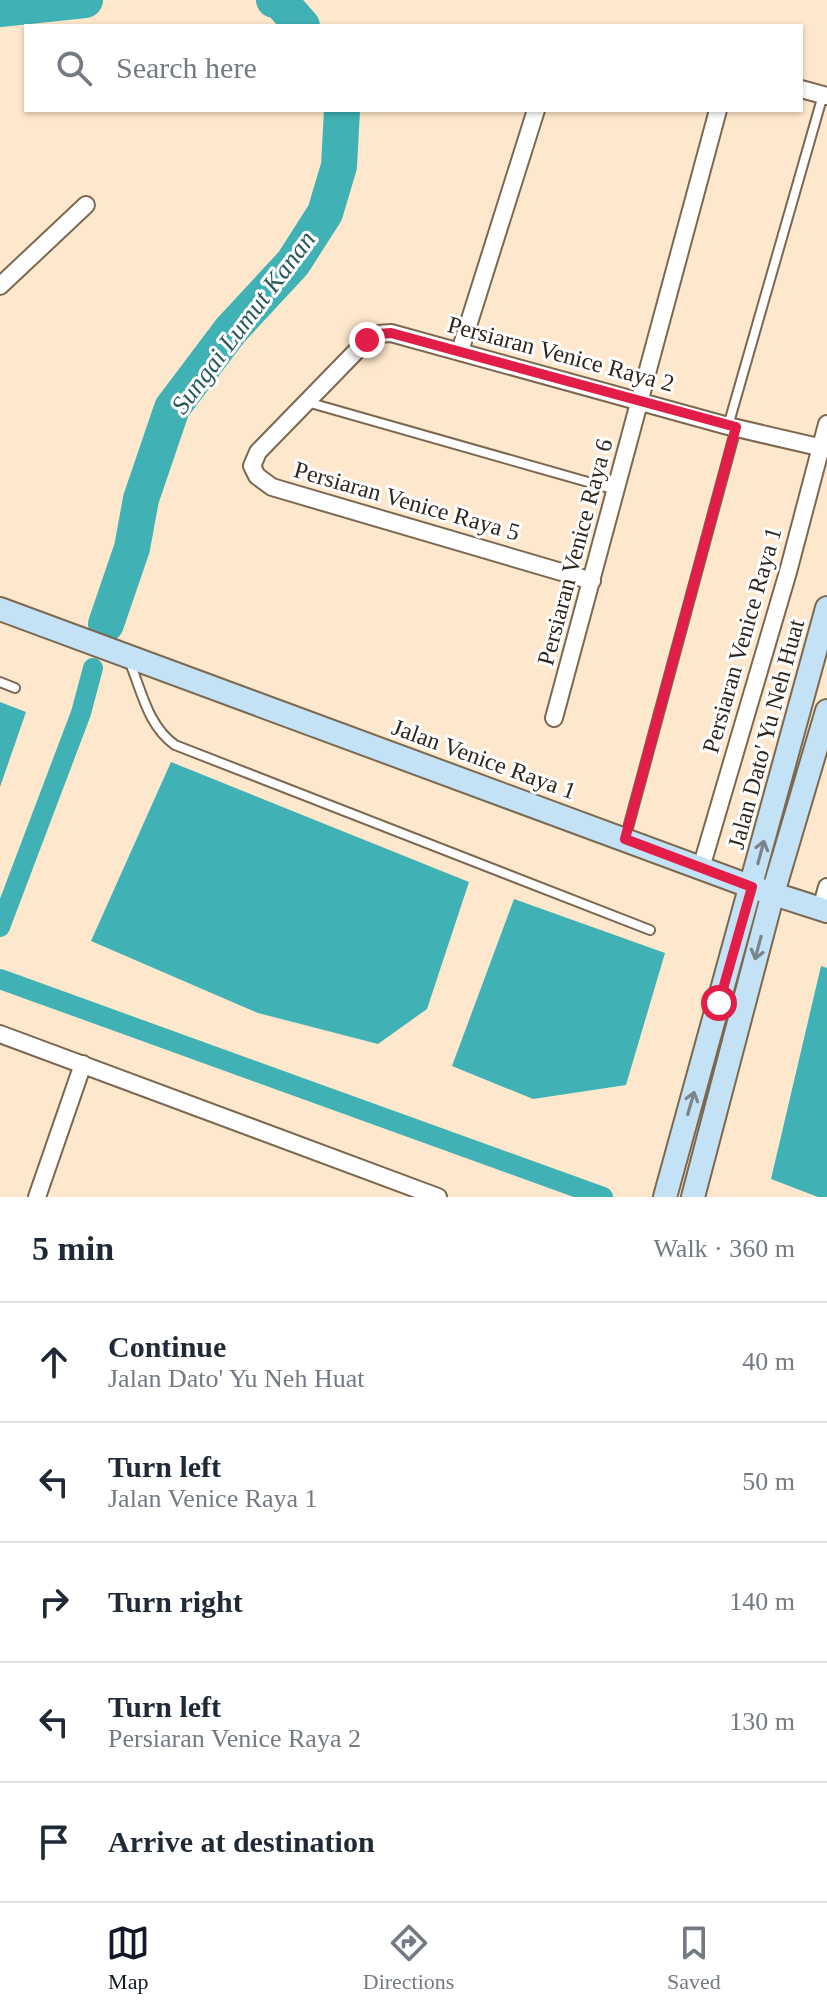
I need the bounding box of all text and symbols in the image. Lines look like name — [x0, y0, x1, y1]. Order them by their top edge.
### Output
search box — [24, 24, 803, 112]
icon: search — [52, 46, 96, 90]
text: Search here — [116, 51, 257, 84]
water label: Sungai Lumut Kanan — [165, 225, 321, 419]
street label: Persiaran Venice Raya 2 — [445, 311, 677, 397]
route end — [349, 322, 385, 358]
street label: Persiaran Venice Raya 6 — [532, 436, 618, 668]
street label: Persiaran Venice Raya 5 — [291, 456, 523, 546]
street label: Persiaran Venice Raya 1 — [697, 524, 787, 756]
street label: Jalan Dato' Yu Neh Huat — [723, 616, 809, 852]
street label: Jalan Venice Raya 1 — [389, 714, 579, 804]
one-way arrow — [755, 840, 770, 866]
one-way arrow — [750, 934, 765, 960]
route start — [701, 985, 737, 1021]
one-way arrow — [684, 1090, 699, 1116]
text: 5 min — [32, 1230, 114, 1267]
text: Walk · 360 m — [653, 1234, 795, 1263]
text: Continue — [108, 1330, 226, 1363]
icon: ahead — [32, 1340, 76, 1384]
text: 40 m — [742, 1347, 795, 1376]
text: Jalan Dato' Yu Neh Huat — [108, 1364, 364, 1393]
text: Turn left — [108, 1450, 221, 1483]
icon: left — [32, 1460, 76, 1504]
text: 50 m — [742, 1467, 795, 1496]
text: Jalan Venice Raya 1 — [108, 1484, 318, 1513]
icon: right — [32, 1580, 76, 1624]
text: Turn right — [108, 1585, 243, 1618]
text: 140 m — [729, 1587, 795, 1616]
text: Turn left — [108, 1690, 221, 1723]
icon: left — [32, 1700, 76, 1744]
text: 130 m — [729, 1707, 795, 1736]
text: Persiaran Venice Raya 2 — [108, 1724, 361, 1753]
icon: arrive — [32, 1820, 76, 1864]
text: Arrive at destination — [108, 1825, 375, 1858]
tab: Map — [106, 1921, 150, 1995]
tab: Directions — [363, 1921, 454, 1995]
tab: Saved — [667, 1921, 721, 1995]

